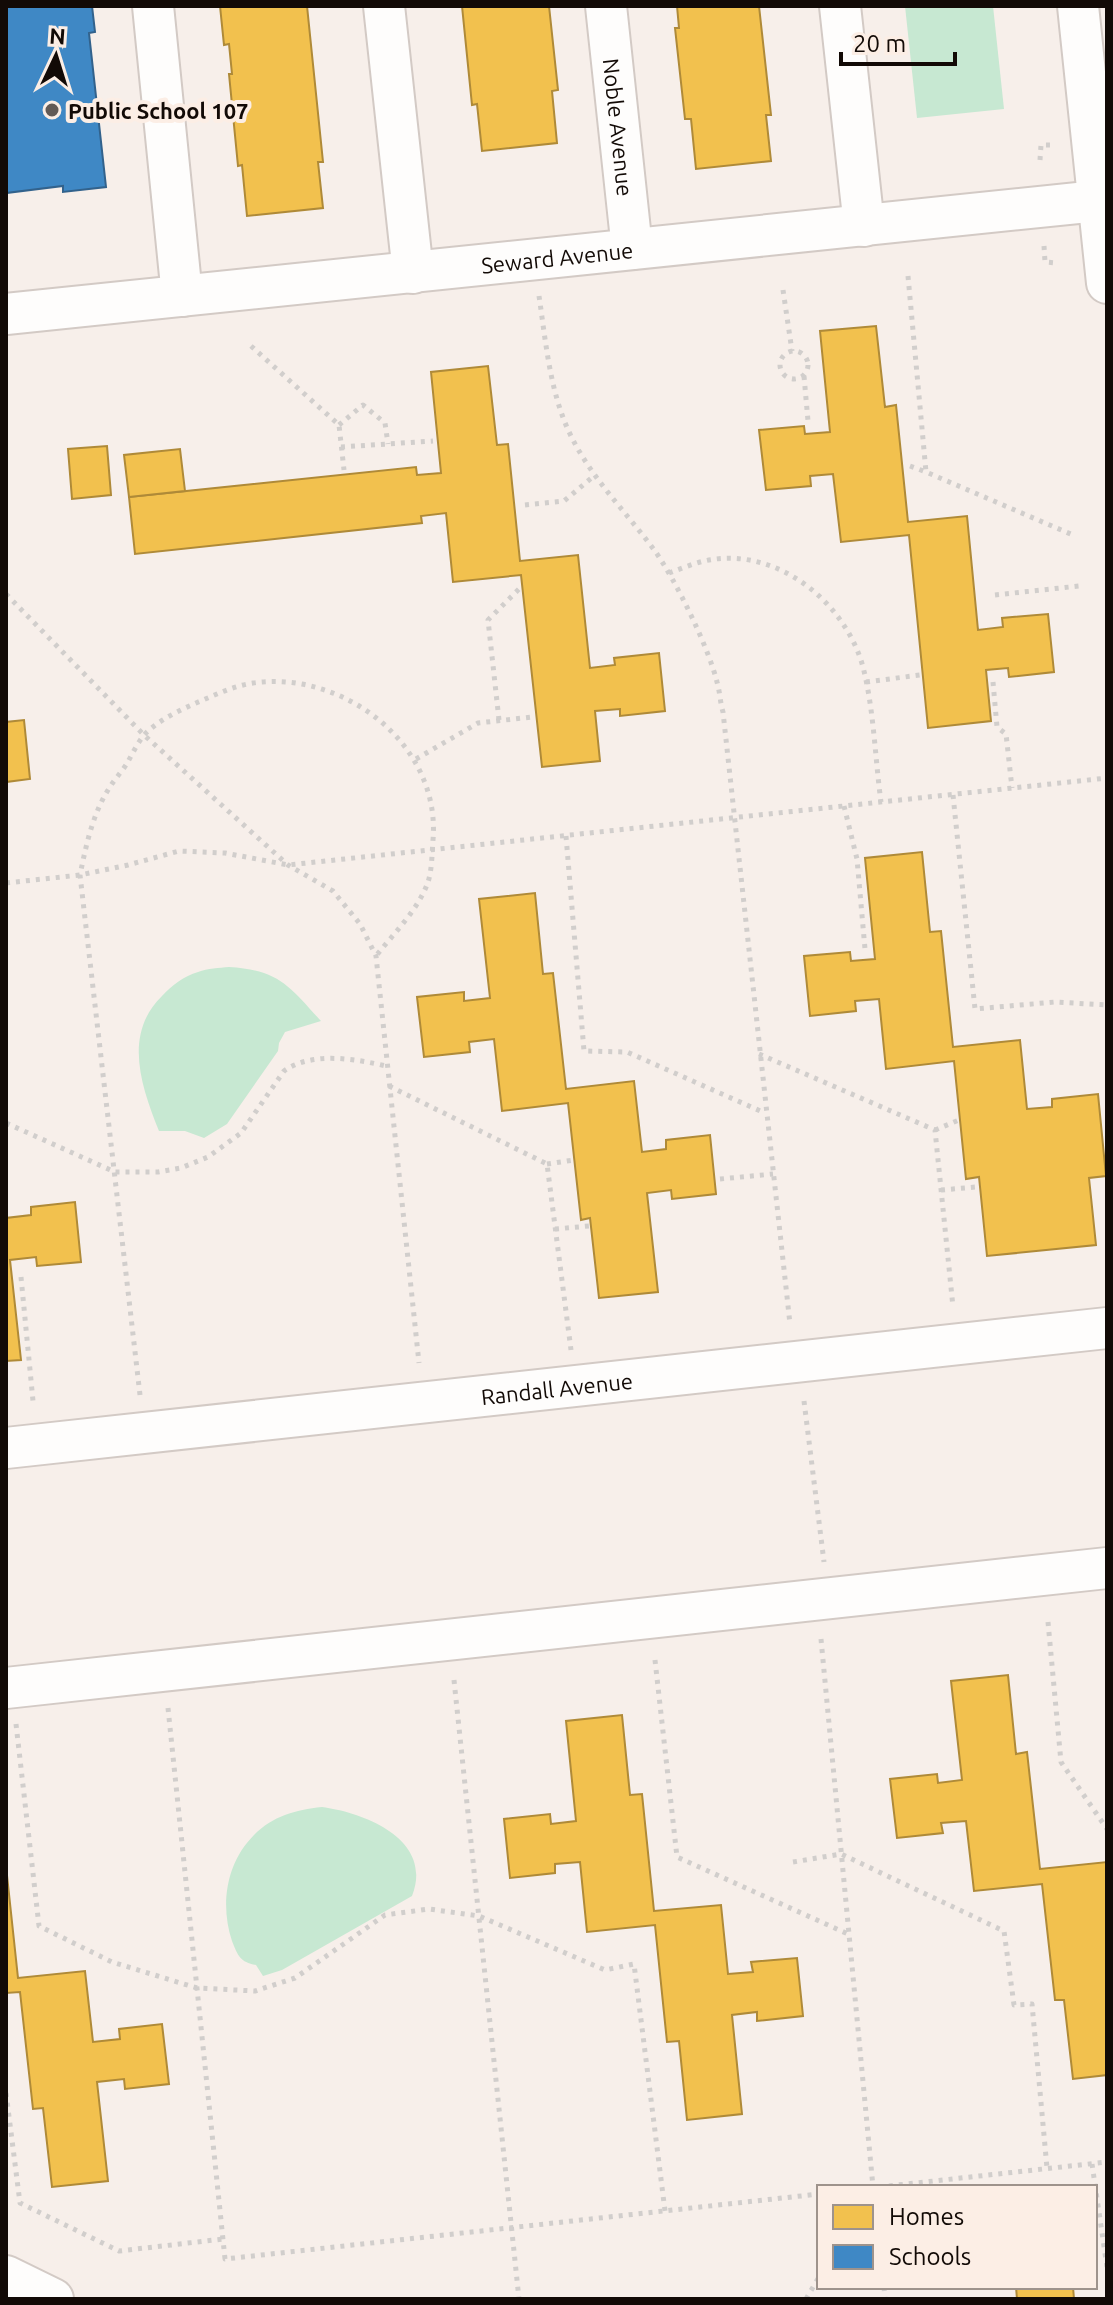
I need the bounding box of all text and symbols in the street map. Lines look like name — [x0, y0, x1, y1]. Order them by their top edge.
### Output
north arrow — [16, 16, 96, 96]
scale bar — [841, 16, 955, 66]
text: N — [48, 23, 66, 49]
text: 20 m — [853, 30, 906, 57]
street label: Noble Avenue — [599, 57, 639, 198]
place label: Public School 107 — [68, 98, 249, 123]
marker: Public School 107 — [43, 101, 61, 119]
street label: Seward Avenue — [480, 237, 634, 277]
street label: Randall Avenue — [480, 1367, 634, 1409]
legend — [817, 2185, 1097, 2289]
text: Homes — [889, 2203, 964, 2230]
text: Schools — [889, 2243, 971, 2270]

